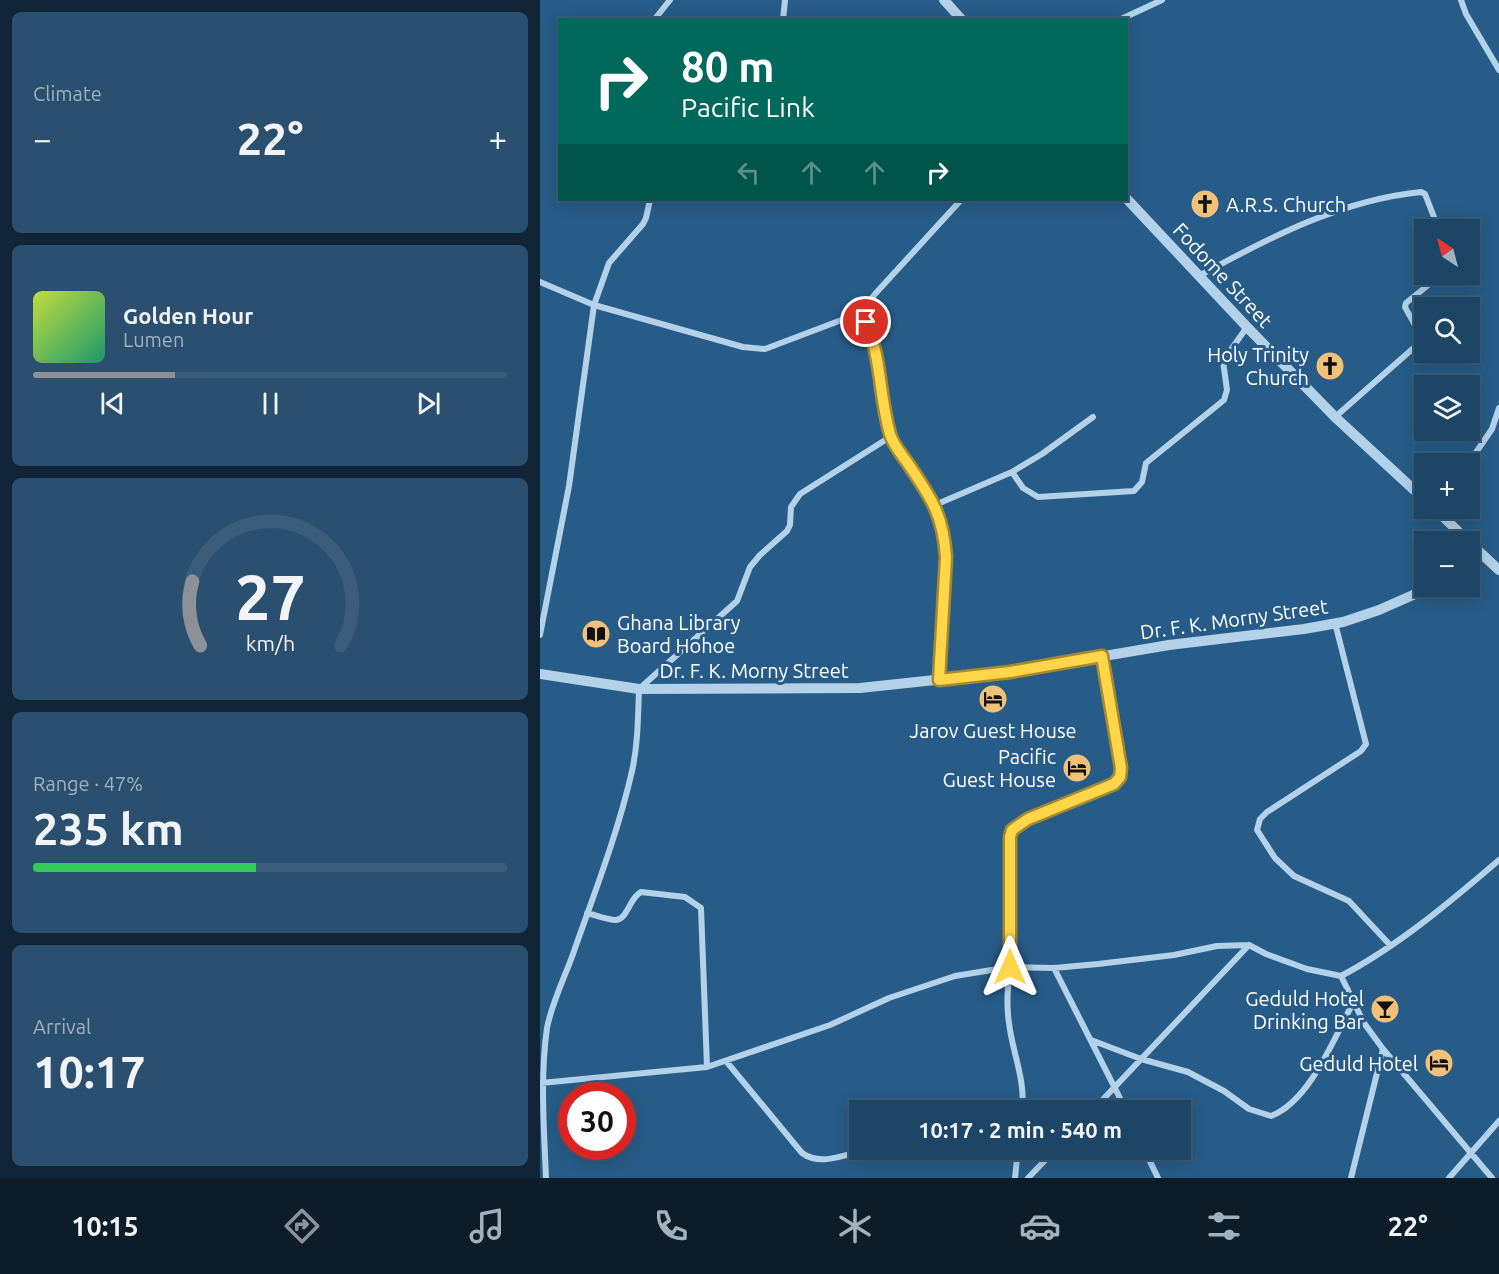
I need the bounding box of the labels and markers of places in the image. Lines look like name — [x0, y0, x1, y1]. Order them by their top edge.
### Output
church icon: A.R.S. Church — [1189, 188, 1221, 220]
place label: A.R.S. Church — [1226, 193, 1346, 216]
pin — [840, 296, 891, 347]
place label: Holy Trinity Church — [1207, 343, 1309, 389]
church icon: Holy Trinity Church — [1314, 350, 1346, 382]
place label: Ghana Library Board Hohoe — [617, 611, 741, 657]
library icon: Ghana Library Board Hohoe — [580, 618, 612, 650]
hotel icon: Jarov Guest House — [977, 683, 1009, 715]
place label: Jarov Guest House — [909, 719, 1077, 742]
place label: Pacific Guest House — [942, 745, 1056, 791]
hotel icon: Pacific Guest House — [1061, 752, 1093, 784]
place label: Geduld Hotel Drinking Bar — [1245, 987, 1364, 1033]
bar icon: Geduld Hotel Drinking Bar — [1369, 993, 1401, 1025]
hotel icon: Geduld Hotel — [1423, 1047, 1455, 1079]
place label: Geduld Hotel — [1299, 1052, 1418, 1075]

